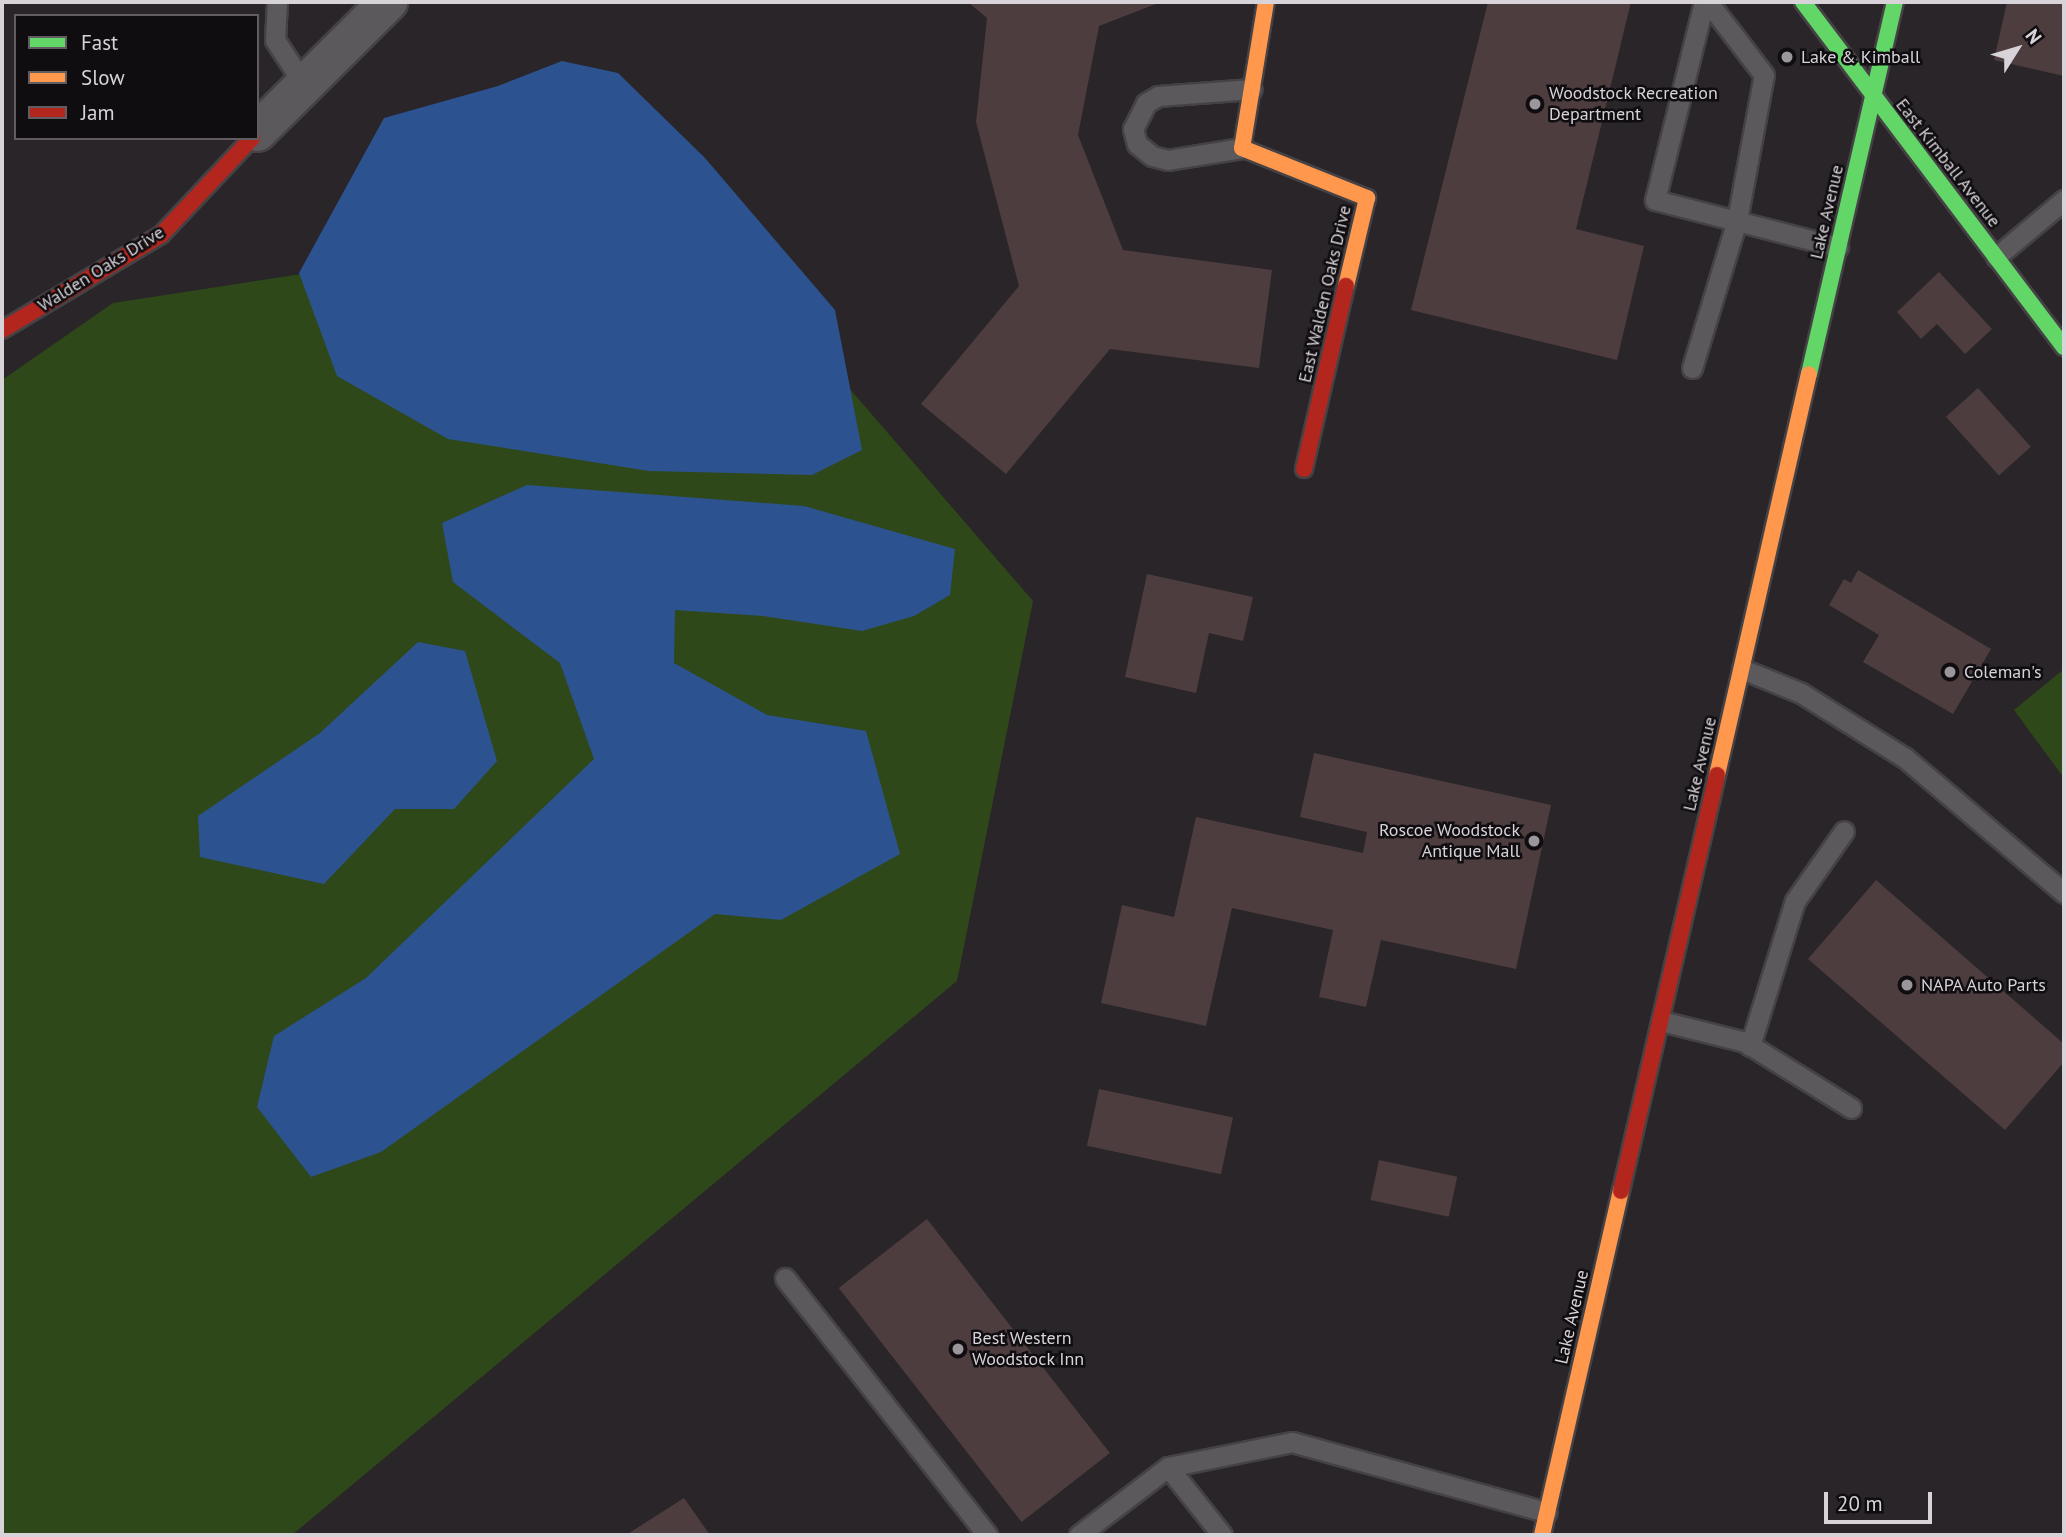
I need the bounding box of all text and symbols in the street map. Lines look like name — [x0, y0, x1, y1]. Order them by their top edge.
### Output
legend — [14, 14, 259, 140]
north arrow — [1982, 14, 2052, 84]
text: N — [2020, 24, 2047, 49]
text: Fast — [81, 29, 118, 56]
place label: Lake & Kimball — [1801, 46, 1920, 68]
marker: Lake & Kimball — [1779, 49, 1795, 65]
text: Slow — [81, 64, 125, 91]
place label: Woodstock Recreation Department — [1549, 83, 1718, 126]
street label: East Kimball Avenue — [1891, 94, 2005, 232]
marker: Woodstock Recreation Department — [1527, 96, 1543, 112]
text: Jam — [81, 99, 115, 126]
street label: Lake Avenue — [1806, 163, 1848, 261]
street label: East Walden Oaks Drive — [1294, 203, 1356, 385]
street label: Walden Oaks Drive — [34, 222, 168, 316]
place label: Coleman's — [1964, 661, 2041, 683]
marker: Coleman's — [1942, 664, 1958, 680]
street label: Lake Avenue — [1679, 715, 1721, 813]
place label: Roscoe Woodstock Antique Mall — [1379, 820, 1520, 862]
marker: Roscoe Woodstock Antique Mall — [1526, 833, 1542, 849]
place label: NAPA Auto Parts — [1921, 974, 2047, 996]
marker: NAPA Auto Parts — [1899, 977, 1915, 993]
street label: Lake Avenue — [1551, 1268, 1593, 1366]
place label: Best Western Woodstock Inn — [972, 1328, 1085, 1370]
marker: Best Western Woodstock Inn — [950, 1341, 966, 1357]
scale bar — [1828, 1478, 1937, 1522]
text: 20 m — [1837, 1490, 1883, 1517]

